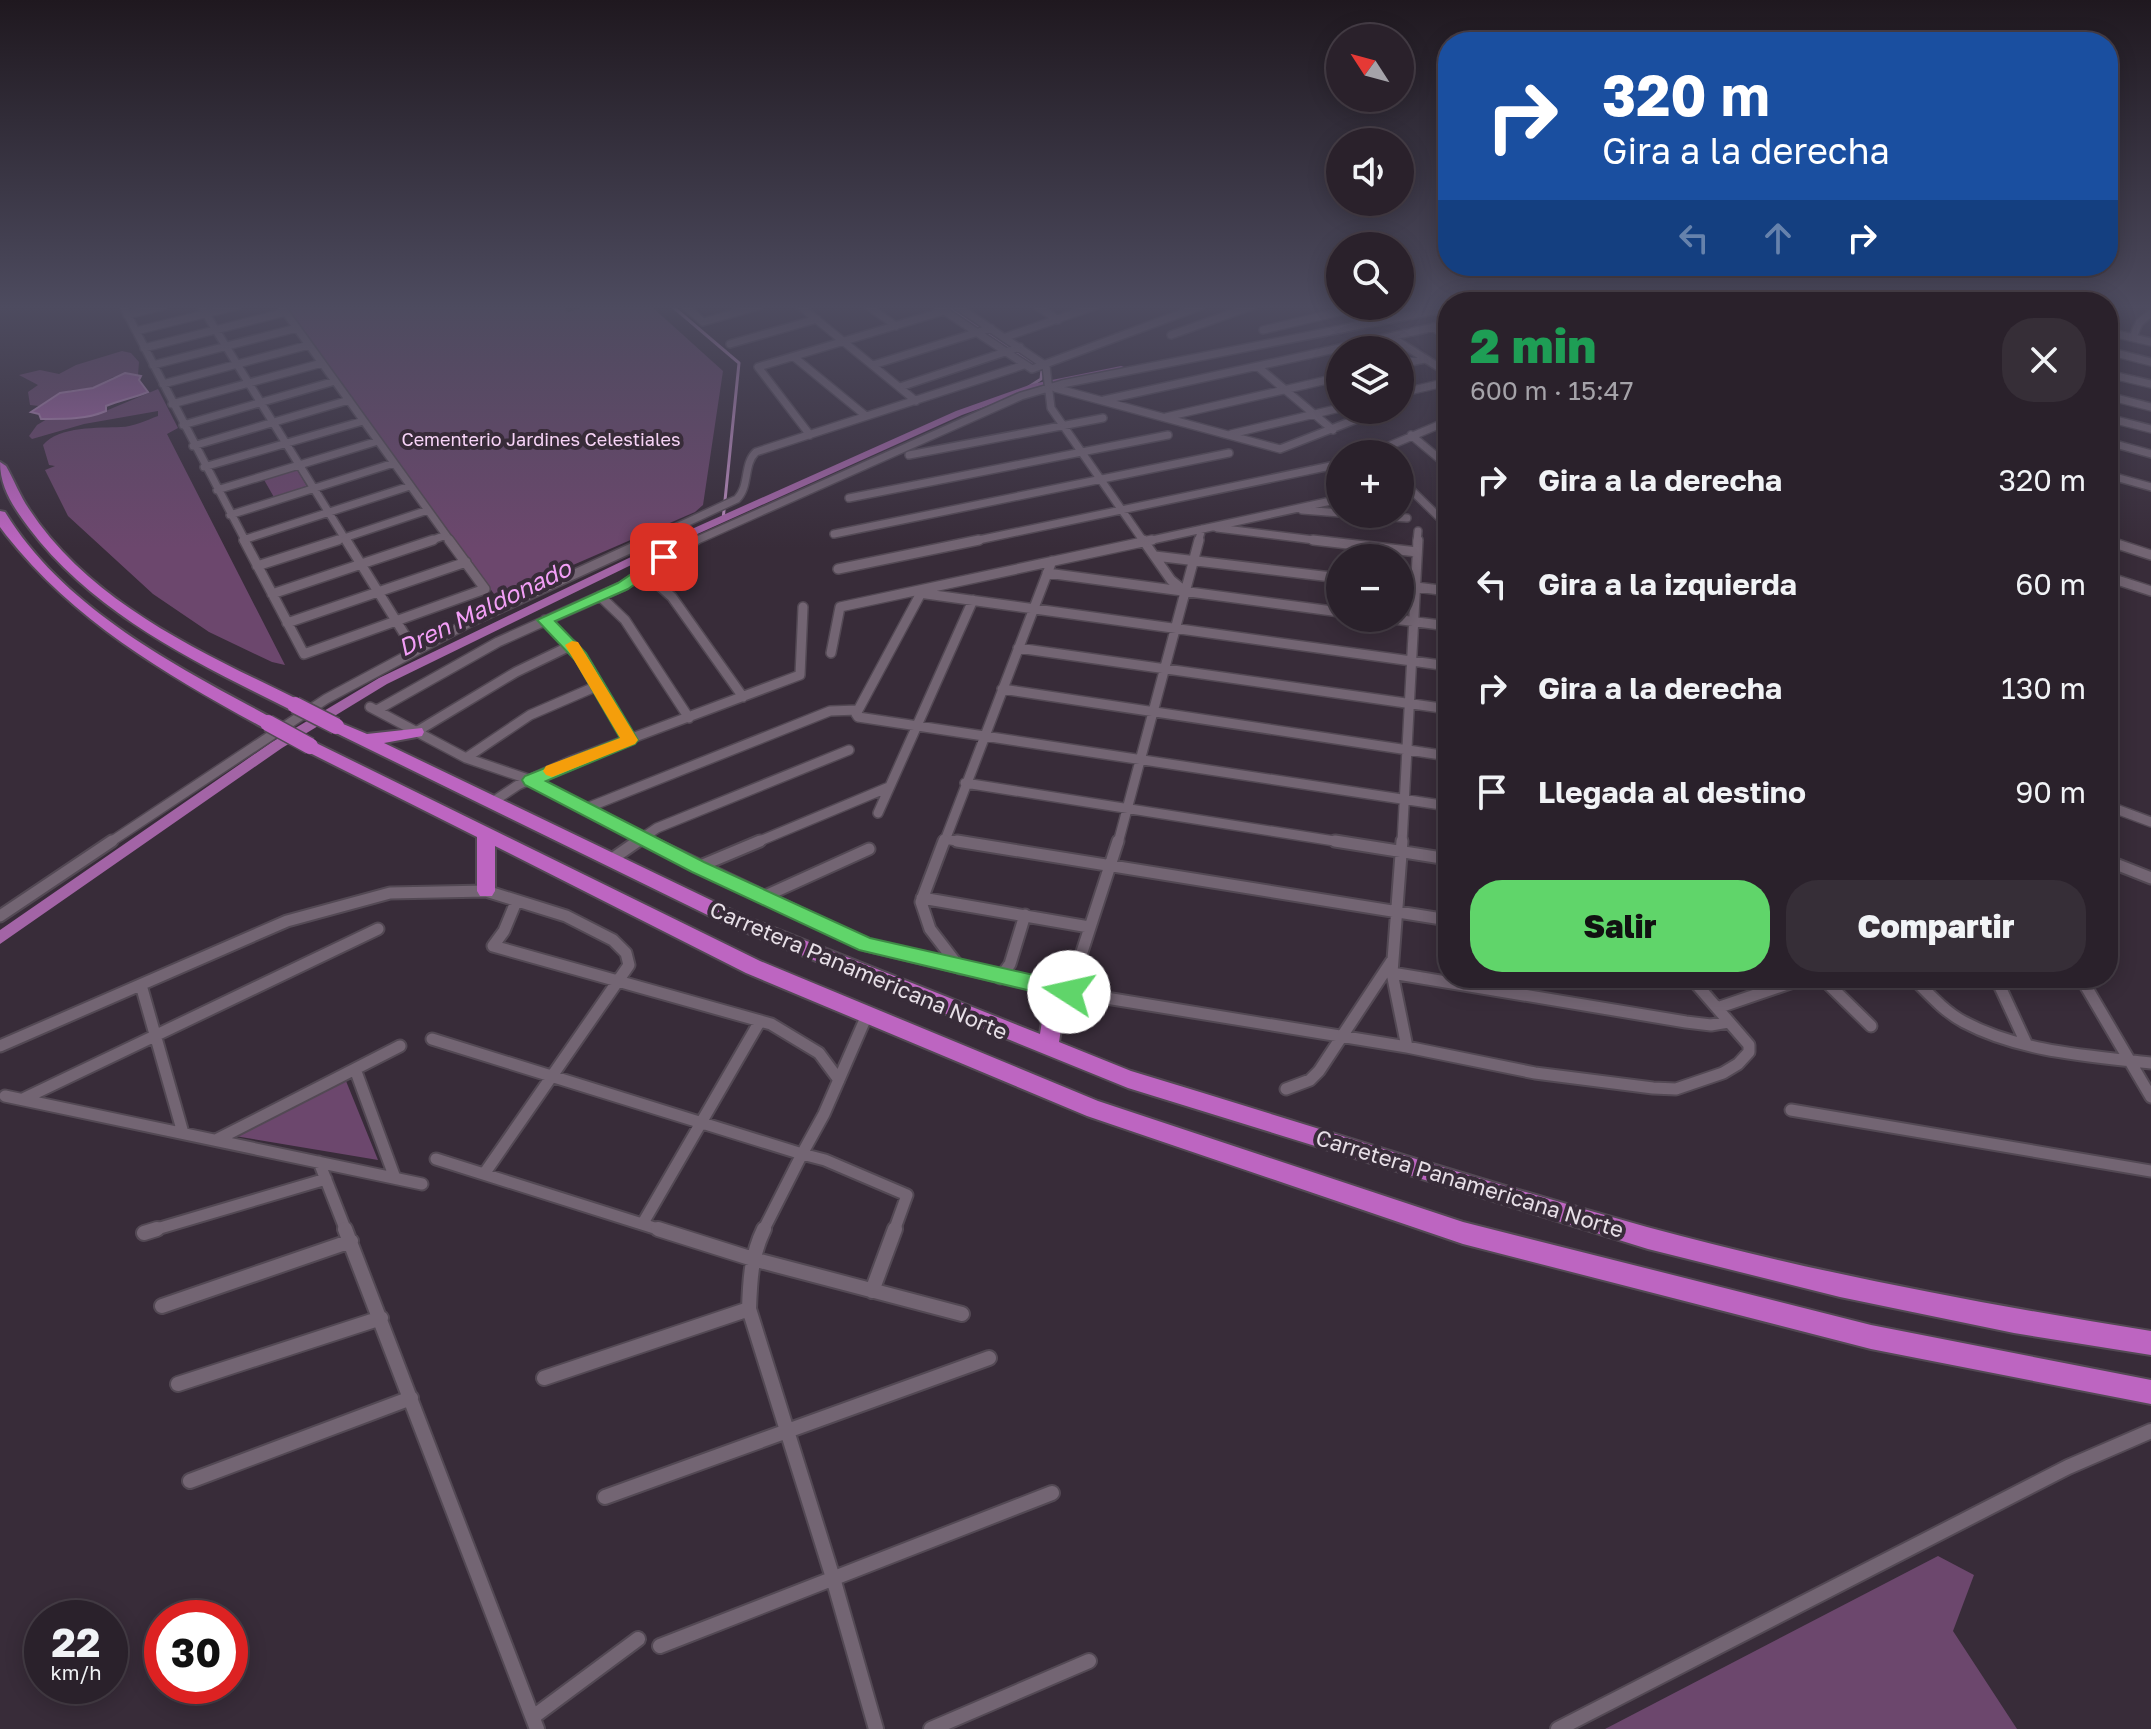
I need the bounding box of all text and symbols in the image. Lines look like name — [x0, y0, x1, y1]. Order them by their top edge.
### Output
north arrow — [1326, 24, 1414, 112]
map controls — [1326, 24, 1414, 632]
text: 320 m — [1602, 61, 1770, 128]
icon: right — [1470, 64, 1574, 168]
button: sound — [1326, 128, 1414, 216]
text: Gira a la derecha — [1602, 129, 1890, 172]
icon: left — [1672, 216, 1716, 260]
icon: ahead — [1756, 216, 1800, 260]
icon: right — [1840, 216, 1884, 260]
button: search — [1326, 232, 1414, 320]
text: 2 min — [1470, 316, 1596, 374]
button: close — [2002, 318, 2086, 402]
button: layers — [1326, 336, 1414, 424]
text: 600 m · 15:47 — [1470, 375, 1633, 406]
park label: Cementerio Jardines Celestiales — [401, 428, 681, 450]
button: + — [1326, 440, 1414, 528]
icon: right — [1470, 458, 1514, 502]
text: Gira a la derecha — [1538, 462, 1782, 498]
text: 320 m — [1998, 462, 2086, 498]
pin — [630, 523, 698, 591]
icon: arrive — [642, 535, 686, 579]
button: − — [1326, 544, 1414, 632]
water label: Dren Maldonado — [393, 552, 577, 661]
icon: left — [1470, 562, 1514, 606]
text: Gira a la izquierda — [1538, 566, 1797, 602]
text: 60 m — [2015, 566, 2086, 602]
icon: right — [1470, 666, 1514, 710]
text: Gira a la derecha — [1538, 670, 1782, 706]
text: 130 m — [2001, 670, 2086, 706]
icon: arrive — [1470, 770, 1514, 814]
text: Llegada al destino — [1538, 774, 1806, 810]
text: 90 m — [2015, 774, 2086, 810]
button: Salir — [1470, 880, 1770, 972]
button: Compartir — [1786, 880, 2086, 972]
street label: Carretera Panamericana Norte — [706, 895, 1012, 1045]
position arrow — [1027, 950, 1111, 1034]
street label: Carretera Panamericana Norte — [1313, 1123, 1627, 1243]
speed limit sign: 30 — [144, 1600, 248, 1704]
text: 22 — [52, 1618, 100, 1666]
text: km/h — [51, 1660, 101, 1684]

